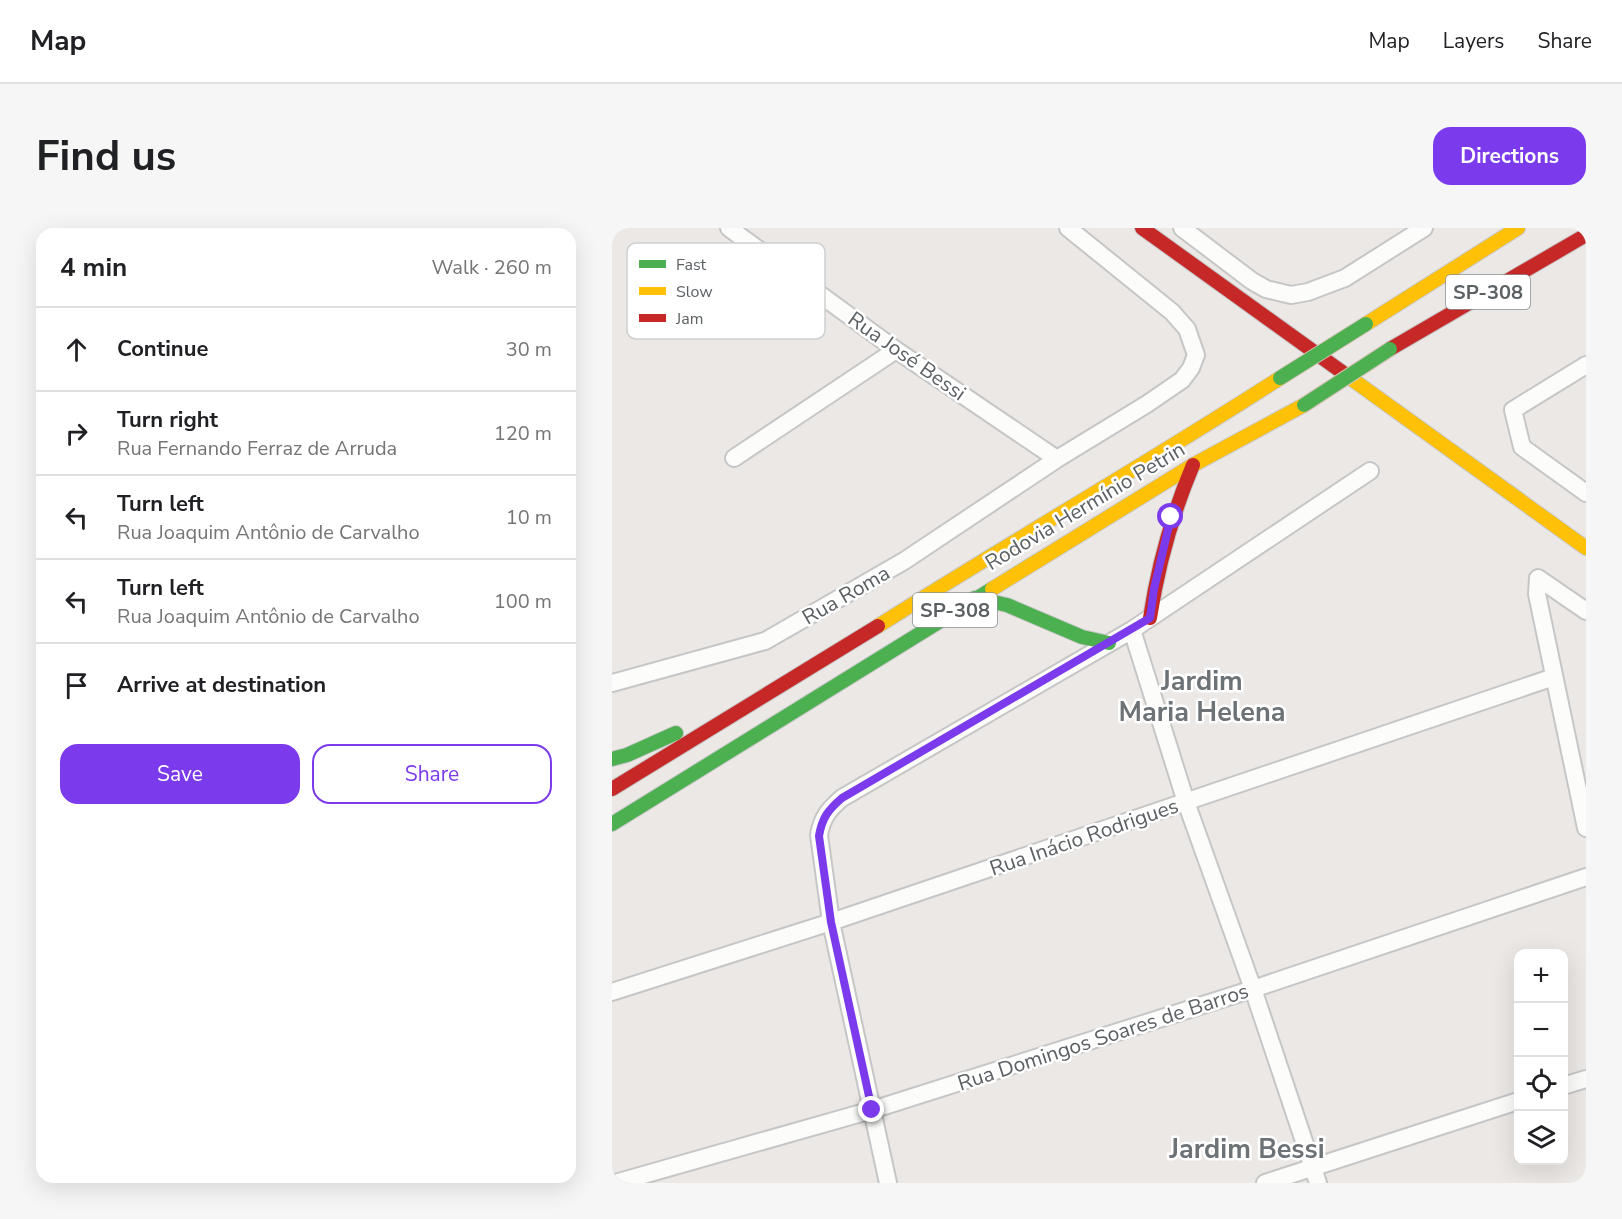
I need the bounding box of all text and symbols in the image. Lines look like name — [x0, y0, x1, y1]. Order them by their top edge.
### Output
text: Map — [30, 22, 86, 60]
text: Map — [1368, 27, 1410, 55]
text: Layers — [1443, 27, 1504, 55]
text: Share — [1537, 27, 1592, 55]
button: Directions — [1433, 127, 1586, 185]
text: Find us — [36, 128, 176, 185]
legend — [627, 243, 825, 339]
text: 4 min — [60, 250, 127, 285]
text: Walk · 260 m — [432, 254, 552, 281]
text: Fast — [676, 254, 707, 276]
road number: SP-308 — [1446, 275, 1530, 309]
text: Slow — [676, 281, 713, 303]
street label: Rua José Bessi — [842, 305, 972, 407]
text: Jam — [675, 308, 703, 330]
icon: ahead — [60, 333, 93, 366]
text: Continue — [117, 334, 208, 364]
text: 30 m — [506, 336, 552, 363]
text: Turn right — [117, 405, 218, 435]
icon: right — [60, 417, 93, 450]
text: 120 m — [494, 420, 552, 447]
text: Rua Fernando Ferraz de Arruda — [117, 435, 397, 462]
street label: Rodovia Hermínio Petrin — [980, 435, 1190, 577]
text: Turn left — [117, 489, 204, 519]
icon: left — [60, 501, 93, 534]
route start — [1157, 503, 1183, 529]
text: 10 m — [506, 504, 552, 531]
text: Rua Joaquim Antônio de Carvalho — [117, 519, 420, 546]
street label: Rua Roma — [797, 559, 895, 631]
text: Turn left — [117, 573, 204, 603]
icon: left — [60, 585, 93, 618]
text: 100 m — [494, 588, 552, 615]
road number: SP-308 — [913, 593, 997, 627]
text: Rua Joaquim Antônio de Carvalho — [117, 603, 420, 630]
district label: Jardim Maria Helena — [1119, 663, 1285, 731]
icon: arrive — [60, 669, 93, 702]
text: Arrive at destination — [117, 670, 326, 700]
button: Save — [60, 744, 300, 804]
button: Share — [312, 744, 552, 804]
street label: Rua Inácio Rodrigues — [986, 792, 1182, 882]
map controls — [1514, 949, 1568, 1165]
button: + — [1514, 949, 1568, 1003]
street label: Rua Domingos Soares de Barros — [954, 977, 1252, 1097]
button: − — [1514, 1003, 1568, 1057]
button: locate — [1514, 1057, 1568, 1111]
route end — [858, 1096, 884, 1122]
button: layers — [1514, 1111, 1568, 1165]
district label: Jardim Bessi — [1168, 1131, 1325, 1168]

